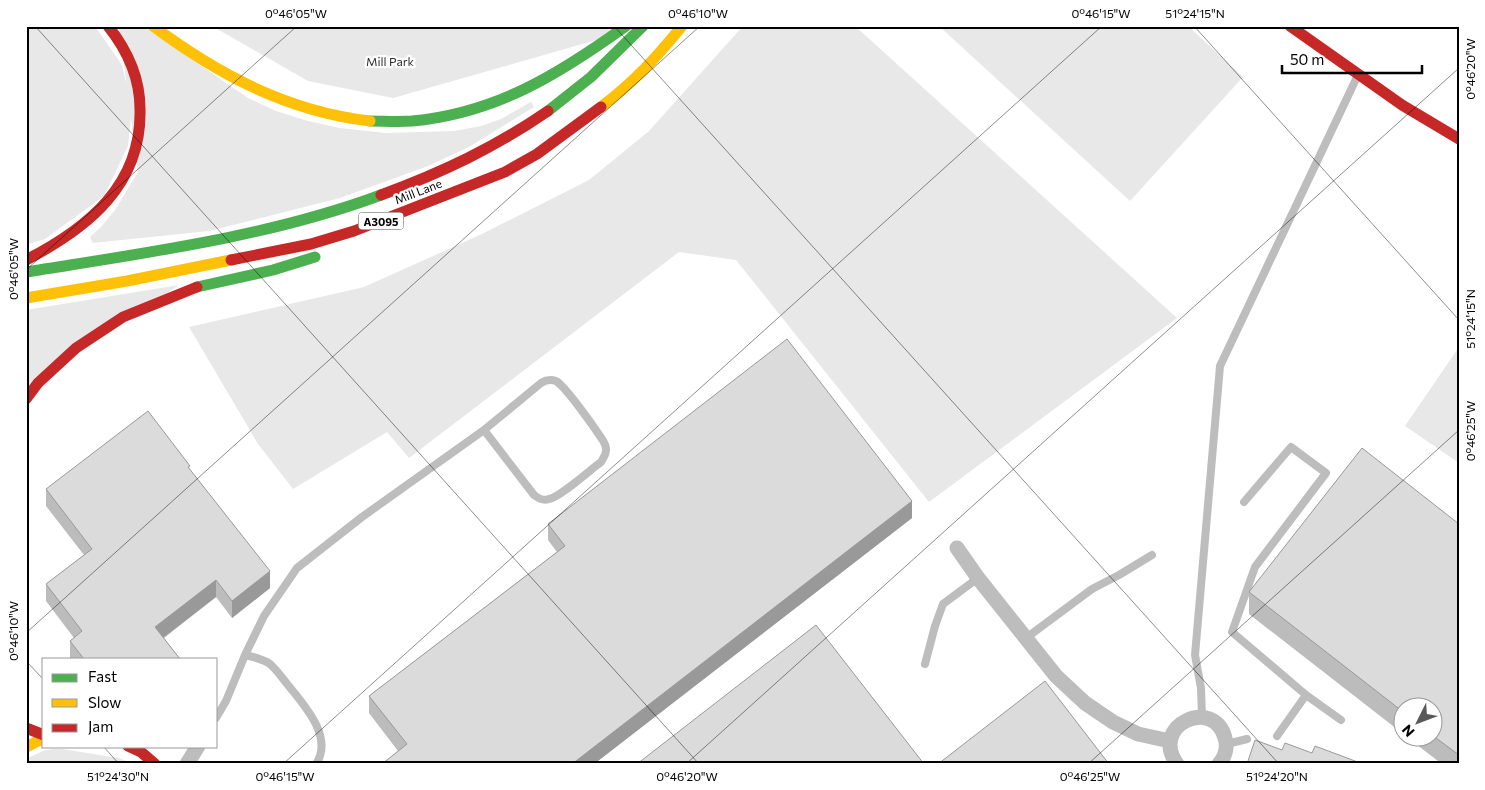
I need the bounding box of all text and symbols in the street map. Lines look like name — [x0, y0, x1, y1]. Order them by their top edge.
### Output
text: 0°46'05"W — [265, 6, 327, 20]
text: 0°46'10"W — [668, 6, 728, 20]
text: 0°46'15"W — [1071, 6, 1131, 20]
text: 51°24'15"N — [1165, 6, 1225, 20]
text: 0°46'20"W — [1463, 38, 1477, 100]
scale bar — [1282, 42, 1422, 74]
text: 50 m — [1290, 50, 1324, 68]
park label: Mill Park — [366, 54, 415, 68]
street label: Mill Lane — [392, 176, 444, 206]
road number: A3095 — [358, 212, 404, 230]
text: 0°46'05"W — [6, 238, 20, 300]
text: 51°24'15"N — [1463, 289, 1477, 349]
text: 0°46'25"W — [1463, 401, 1477, 461]
text: 0°46'10"W — [6, 601, 20, 661]
legend — [42, 658, 218, 748]
text: Fast — [88, 667, 117, 685]
text: Slow — [88, 693, 121, 711]
north arrow — [1392, 698, 1442, 748]
text: Jam — [88, 717, 113, 735]
text: N — [1398, 721, 1418, 741]
text: 51°24'30"N — [87, 769, 149, 783]
text: 0°46'15"W — [255, 769, 315, 783]
text: 0°46'20"W — [656, 769, 718, 783]
text: 0°46'25"W — [1060, 769, 1120, 783]
text: 51°24'20"N — [1246, 769, 1308, 783]

